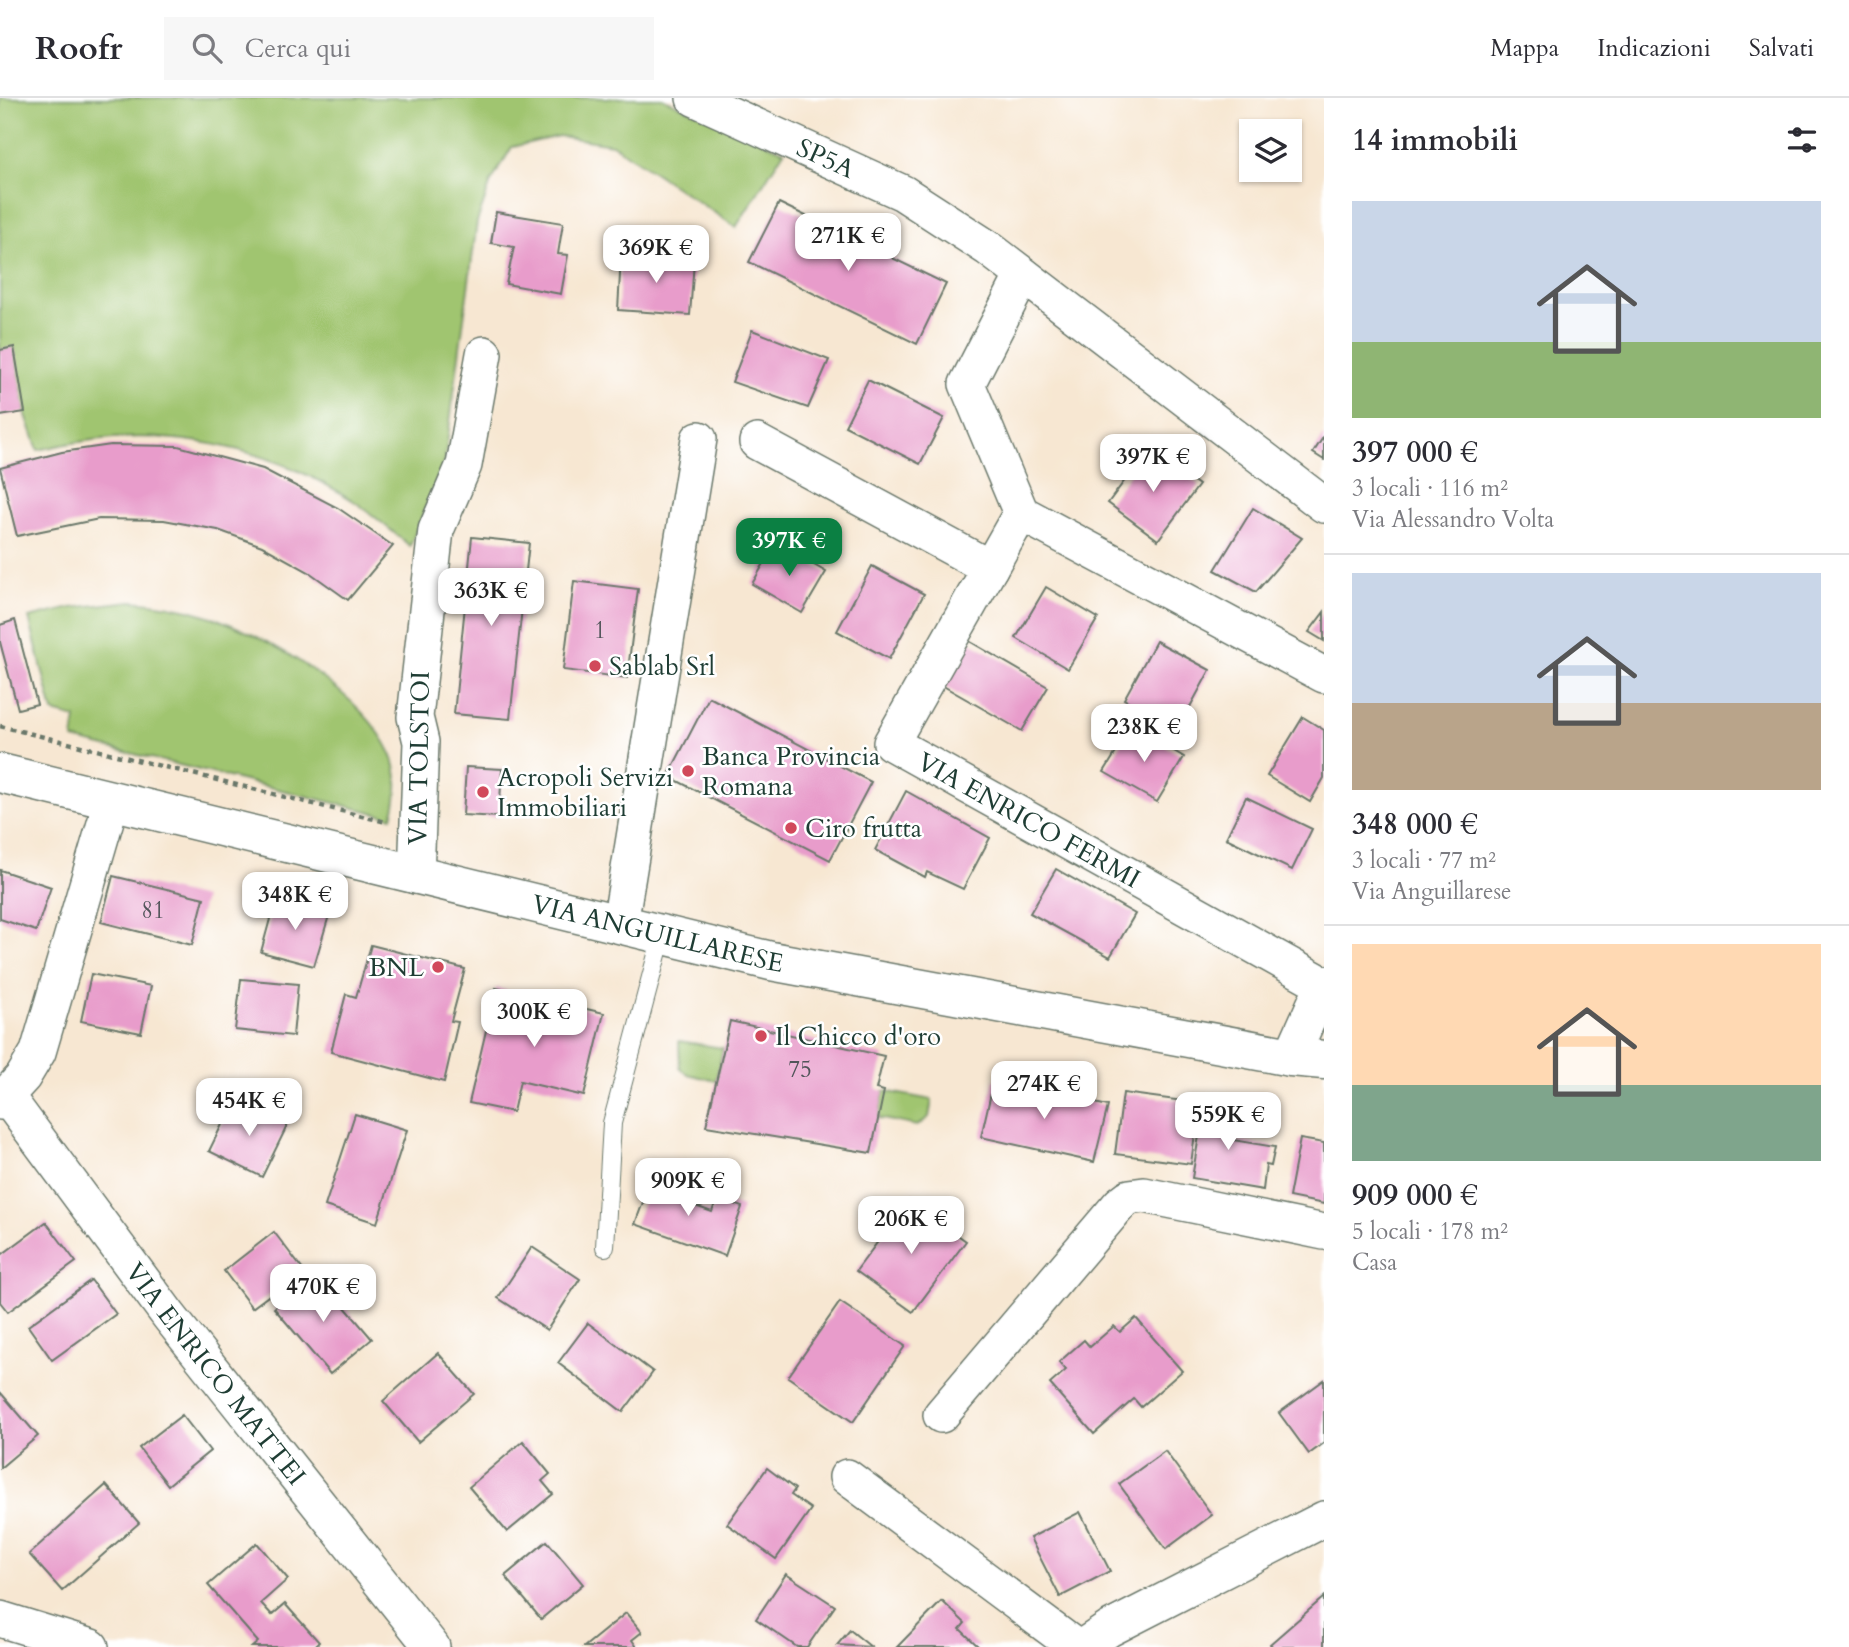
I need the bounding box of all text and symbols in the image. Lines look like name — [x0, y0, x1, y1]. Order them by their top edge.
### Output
search box — [164, 17, 654, 80]
text: Roofr — [35, 26, 122, 71]
icon: search — [188, 29, 226, 67]
text: Cerca qui — [244, 31, 351, 66]
text: Mappa — [1490, 32, 1559, 65]
text: Indicazioni — [1597, 32, 1711, 65]
text: Salvati — [1749, 32, 1814, 65]
map controls — [1239, 119, 1302, 182]
button: layers — [1239, 119, 1302, 182]
text: 14 immobili — [1352, 120, 1518, 161]
icon: filters — [1783, 121, 1821, 159]
street label: SP5A — [791, 130, 861, 187]
pin: 271K € — [791, 214, 905, 273]
text: 271K € — [811, 220, 885, 251]
pin: 369K € — [599, 226, 713, 285]
text: 369K € — [619, 232, 693, 263]
icon: home — [1524, 246, 1650, 372]
text: 397 000 € — [1352, 432, 1478, 473]
pin: 397K € — [1096, 434, 1210, 494]
text: 397K € — [1116, 441, 1190, 472]
text: 3 locali · 116 m² — [1352, 473, 1508, 504]
text: Via Alessandro Volta — [1352, 504, 1554, 535]
pin: 397K € — [732, 518, 846, 578]
text: 397K € — [752, 525, 826, 556]
pin: 363K € — [434, 568, 548, 628]
text: 363K € — [454, 575, 528, 606]
house number: 1 — [594, 615, 606, 646]
icon: home — [1524, 618, 1650, 744]
place label: Sablab Srl — [609, 649, 716, 684]
marker: Sablab Srl — [587, 658, 603, 674]
street label: VIA TOLSTOI — [400, 671, 438, 845]
pin: 238K € — [1087, 704, 1201, 764]
text: 238K € — [1107, 711, 1181, 742]
place label: Banca Provincia Romana — [702, 739, 880, 804]
street label: VIA ENRICO FERMI — [911, 744, 1147, 896]
place label: Acropoli Servizi Immobiliari — [497, 760, 673, 825]
marker: Banca Provincia Romana — [680, 763, 696, 779]
marker: Acropoli Servizi Immobiliari — [475, 784, 491, 800]
text: 348 000 € — [1352, 804, 1478, 845]
place label: Ciro frutta — [805, 811, 922, 846]
marker: Ciro frutta — [783, 820, 799, 836]
text: 3 locali · 77 m² — [1352, 845, 1496, 876]
pin: 348K € — [238, 872, 352, 932]
text: Via Anguillarese — [1352, 876, 1512, 907]
text: 348K € — [258, 879, 332, 910]
street label: VIA ANGUILLARESE — [528, 886, 786, 980]
house number: 81 — [141, 895, 165, 926]
place label: BNL — [368, 950, 424, 985]
marker: BNL — [430, 959, 446, 975]
icon: home — [1524, 989, 1650, 1115]
pin: 300K € — [477, 990, 591, 1049]
text: 300K € — [497, 996, 571, 1027]
place label: Il Chicco d'oro — [775, 1019, 941, 1054]
marker: Il Chicco d'oro — [753, 1028, 769, 1044]
house number: 75 — [788, 1054, 812, 1085]
pin: 274K € — [987, 1062, 1101, 1121]
text: 274K € — [1007, 1068, 1081, 1099]
pin: 454K € — [192, 1079, 306, 1138]
text: 454K € — [212, 1085, 286, 1116]
pin: 559K € — [1171, 1093, 1285, 1152]
text: 559K € — [1191, 1099, 1265, 1130]
pin: 909K € — [631, 1158, 745, 1218]
text: 909K € — [651, 1165, 725, 1196]
text: 909 000 € — [1352, 1175, 1478, 1216]
pin: 206K € — [854, 1196, 968, 1256]
text: 206K € — [874, 1203, 948, 1234]
text: 5 locali · 178 m² — [1352, 1216, 1508, 1247]
text: Casa — [1352, 1247, 1397, 1278]
street label: VIA ENRICO MATTEI — [118, 1255, 314, 1492]
pin: 470K € — [266, 1264, 380, 1324]
text: 470K € — [286, 1271, 360, 1302]

